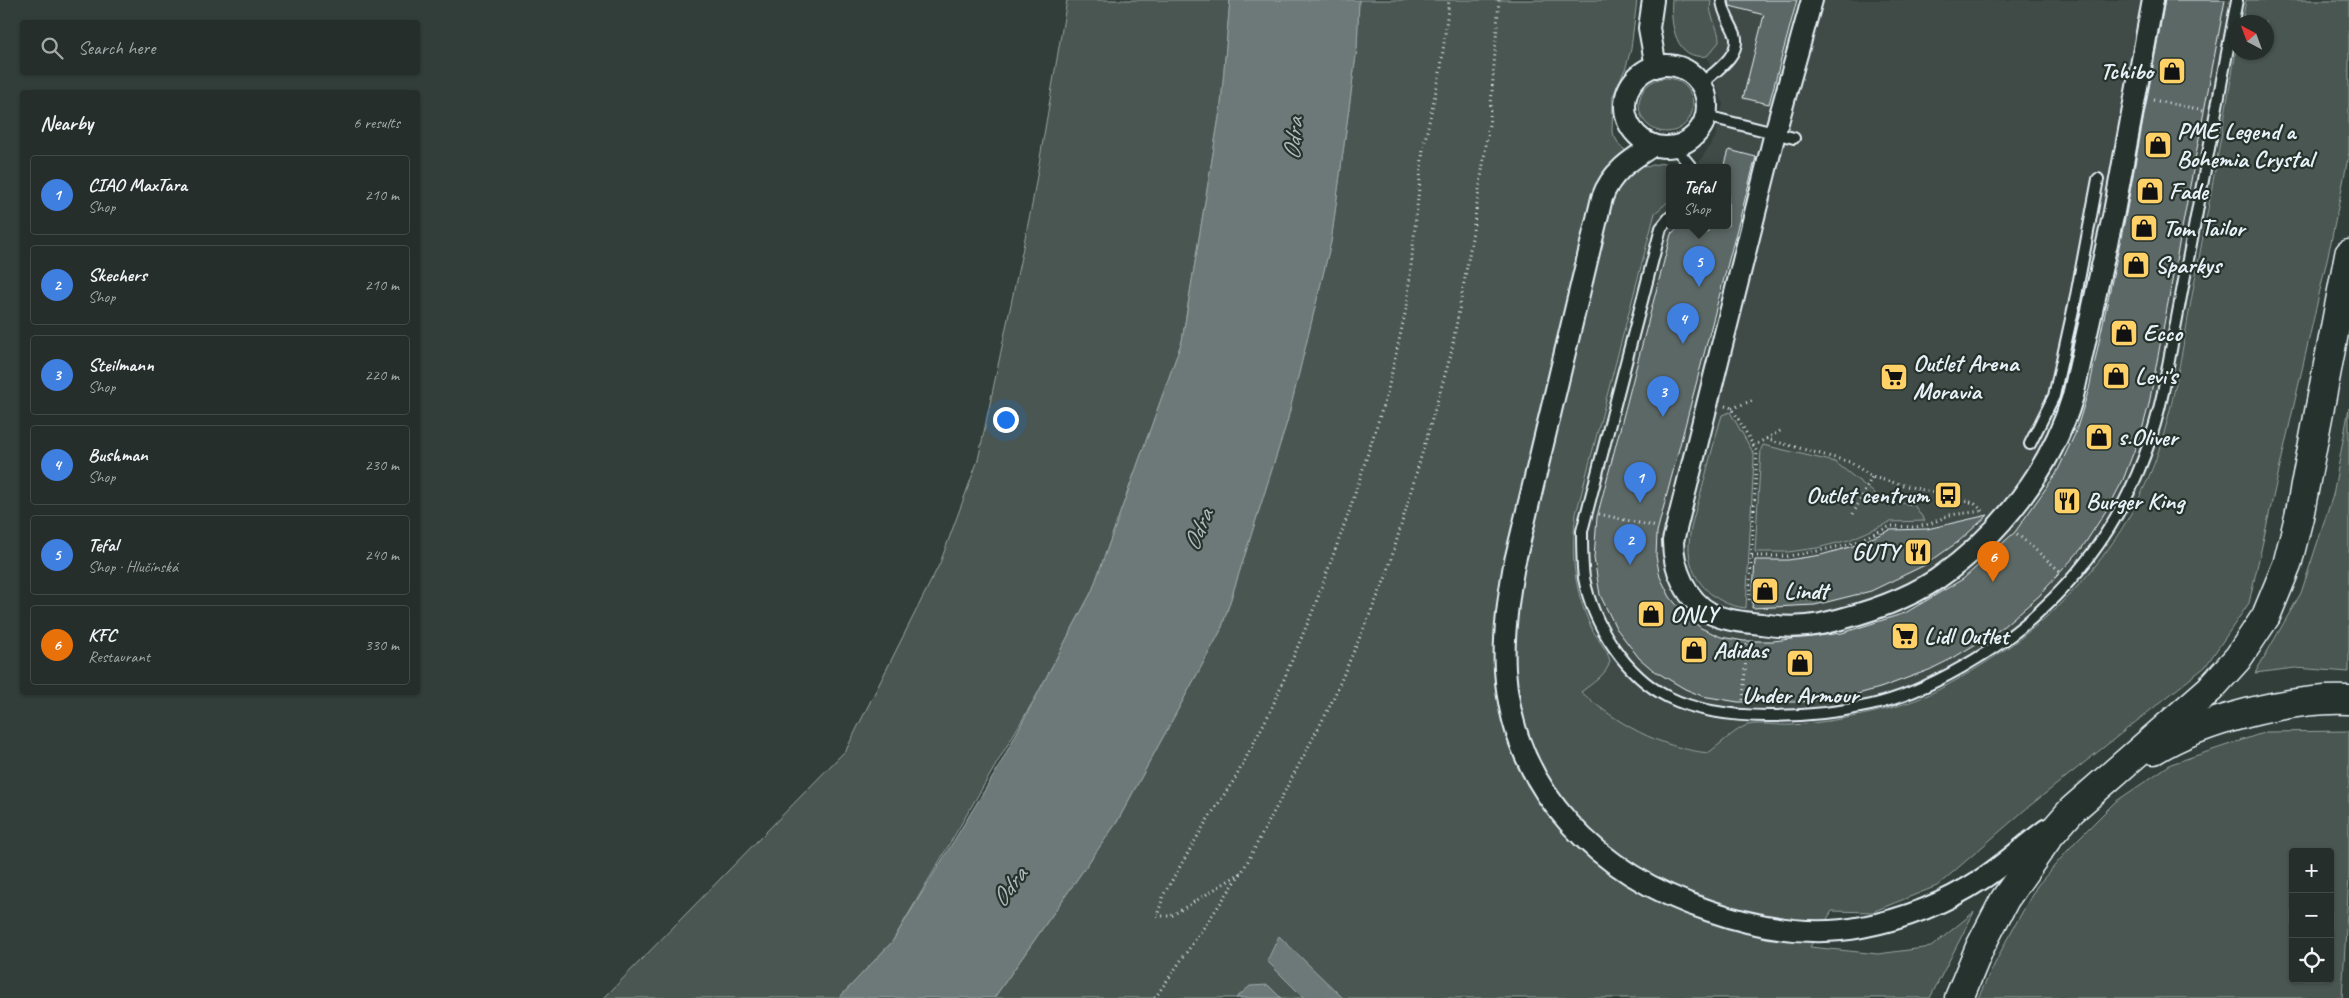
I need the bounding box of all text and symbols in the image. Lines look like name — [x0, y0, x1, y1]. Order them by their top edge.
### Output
north arrow — [2229, 15, 2274, 60]
search box — [20, 20, 420, 75]
icon: search — [38, 34, 66, 62]
text: Search here — [78, 36, 155, 60]
place label: Tchibo — [2100, 56, 2155, 86]
shop icon: Tchibo — [2157, 56, 2187, 86]
text: Nearby — [40, 110, 93, 136]
text: 6 results — [353, 113, 400, 133]
water label: Odra — [1275, 115, 1311, 161]
place label: PME Legend a Bohemia Crystal — [2177, 116, 2318, 174]
shop icon: PME Legend a Bohemia Crystal — [2143, 130, 2173, 160]
popup — [1666, 164, 1731, 229]
text: CIAO MaxTara — [88, 173, 187, 197]
text: Tefal — [1683, 175, 1714, 199]
shop icon: Fade — [2135, 176, 2165, 206]
place label: Fade — [2169, 176, 2210, 206]
text: 1 — [53, 185, 61, 205]
text: 210 m — [365, 185, 399, 205]
text: Shop — [88, 197, 115, 217]
text: Shop — [1683, 199, 1711, 219]
shop icon: Tom Tailor — [2129, 213, 2159, 243]
place label: Tom Tailor — [2163, 213, 2247, 243]
pin: 5 — [1683, 246, 1715, 287]
shop icon: Sparkys — [2121, 250, 2151, 280]
place label: Sparkys — [2155, 250, 2223, 280]
text: Skechers — [88, 263, 147, 287]
text: 2 — [53, 275, 61, 295]
text: 210 m — [365, 275, 399, 295]
text: Shop — [88, 287, 115, 307]
pin: 4 — [1667, 303, 1699, 344]
shop icon: Ecco — [2109, 318, 2139, 348]
place label: Ecco — [2143, 318, 2184, 348]
place label: Outlet Arena Moravia — [1913, 348, 2021, 406]
text: Steilmann — [88, 353, 154, 377]
shop icon: Levi's — [2101, 361, 2131, 391]
place label: Levi's — [2135, 361, 2180, 391]
supermarket icon: Outlet Arena Moravia — [1879, 362, 1909, 392]
text: 3 — [53, 365, 61, 385]
text: 220 m — [365, 365, 399, 385]
pin: 3 — [1647, 376, 1679, 417]
text: Shop — [88, 377, 115, 397]
your location — [993, 407, 1019, 433]
shop icon: s.Oliver — [2084, 422, 2114, 452]
place label: s.Oliver — [2118, 422, 2180, 452]
text: Bushman — [88, 443, 148, 467]
text: 4 — [53, 455, 61, 475]
text: 230 m — [365, 455, 399, 475]
pin: 1 — [1624, 462, 1656, 503]
text: Shop — [88, 467, 115, 487]
place label: Outlet centrum — [1806, 480, 1930, 510]
bus stop icon: Outlet centrum — [1933, 480, 1963, 510]
restaurant icon: Burger King — [2052, 486, 2082, 516]
place label: Burger King — [2086, 486, 2186, 516]
water label: Odra — [1175, 502, 1222, 556]
pin: 2 — [1614, 524, 1646, 565]
text: Tefal — [88, 533, 118, 557]
place label: GUTY — [1852, 537, 1903, 567]
restaurant icon: GUTY — [1903, 537, 1933, 567]
pin: 6 — [1977, 541, 2009, 582]
text: 5 — [54, 545, 60, 565]
text: 240 m — [365, 545, 399, 565]
text: Shop · Hlučínská — [88, 557, 178, 577]
shop icon: Lindt — [1750, 576, 1780, 606]
place label: Lindt — [1784, 576, 1832, 606]
shop icon: ONLY — [1636, 599, 1666, 629]
place label: ONLY — [1670, 599, 1722, 629]
supermarket icon: Lidl Outlet — [1890, 621, 1920, 651]
place label: Lidl Outlet — [1924, 621, 2011, 651]
text: KFC — [88, 623, 116, 647]
text: 6 — [53, 635, 61, 655]
text: 330 m — [365, 635, 399, 655]
shop icon: Adidas — [1679, 635, 1709, 665]
place label: Adidas — [1713, 635, 1770, 665]
text: Restaurant — [88, 647, 150, 667]
shop icon: Under Armour — [1785, 648, 1815, 678]
place label: Under Armour — [1742, 680, 1861, 710]
map controls — [2289, 848, 2334, 983]
button: + — [2289, 848, 2334, 893]
water label: Odra — [984, 859, 1036, 913]
button: − — [2289, 893, 2334, 938]
button: locate — [2289, 938, 2334, 983]

